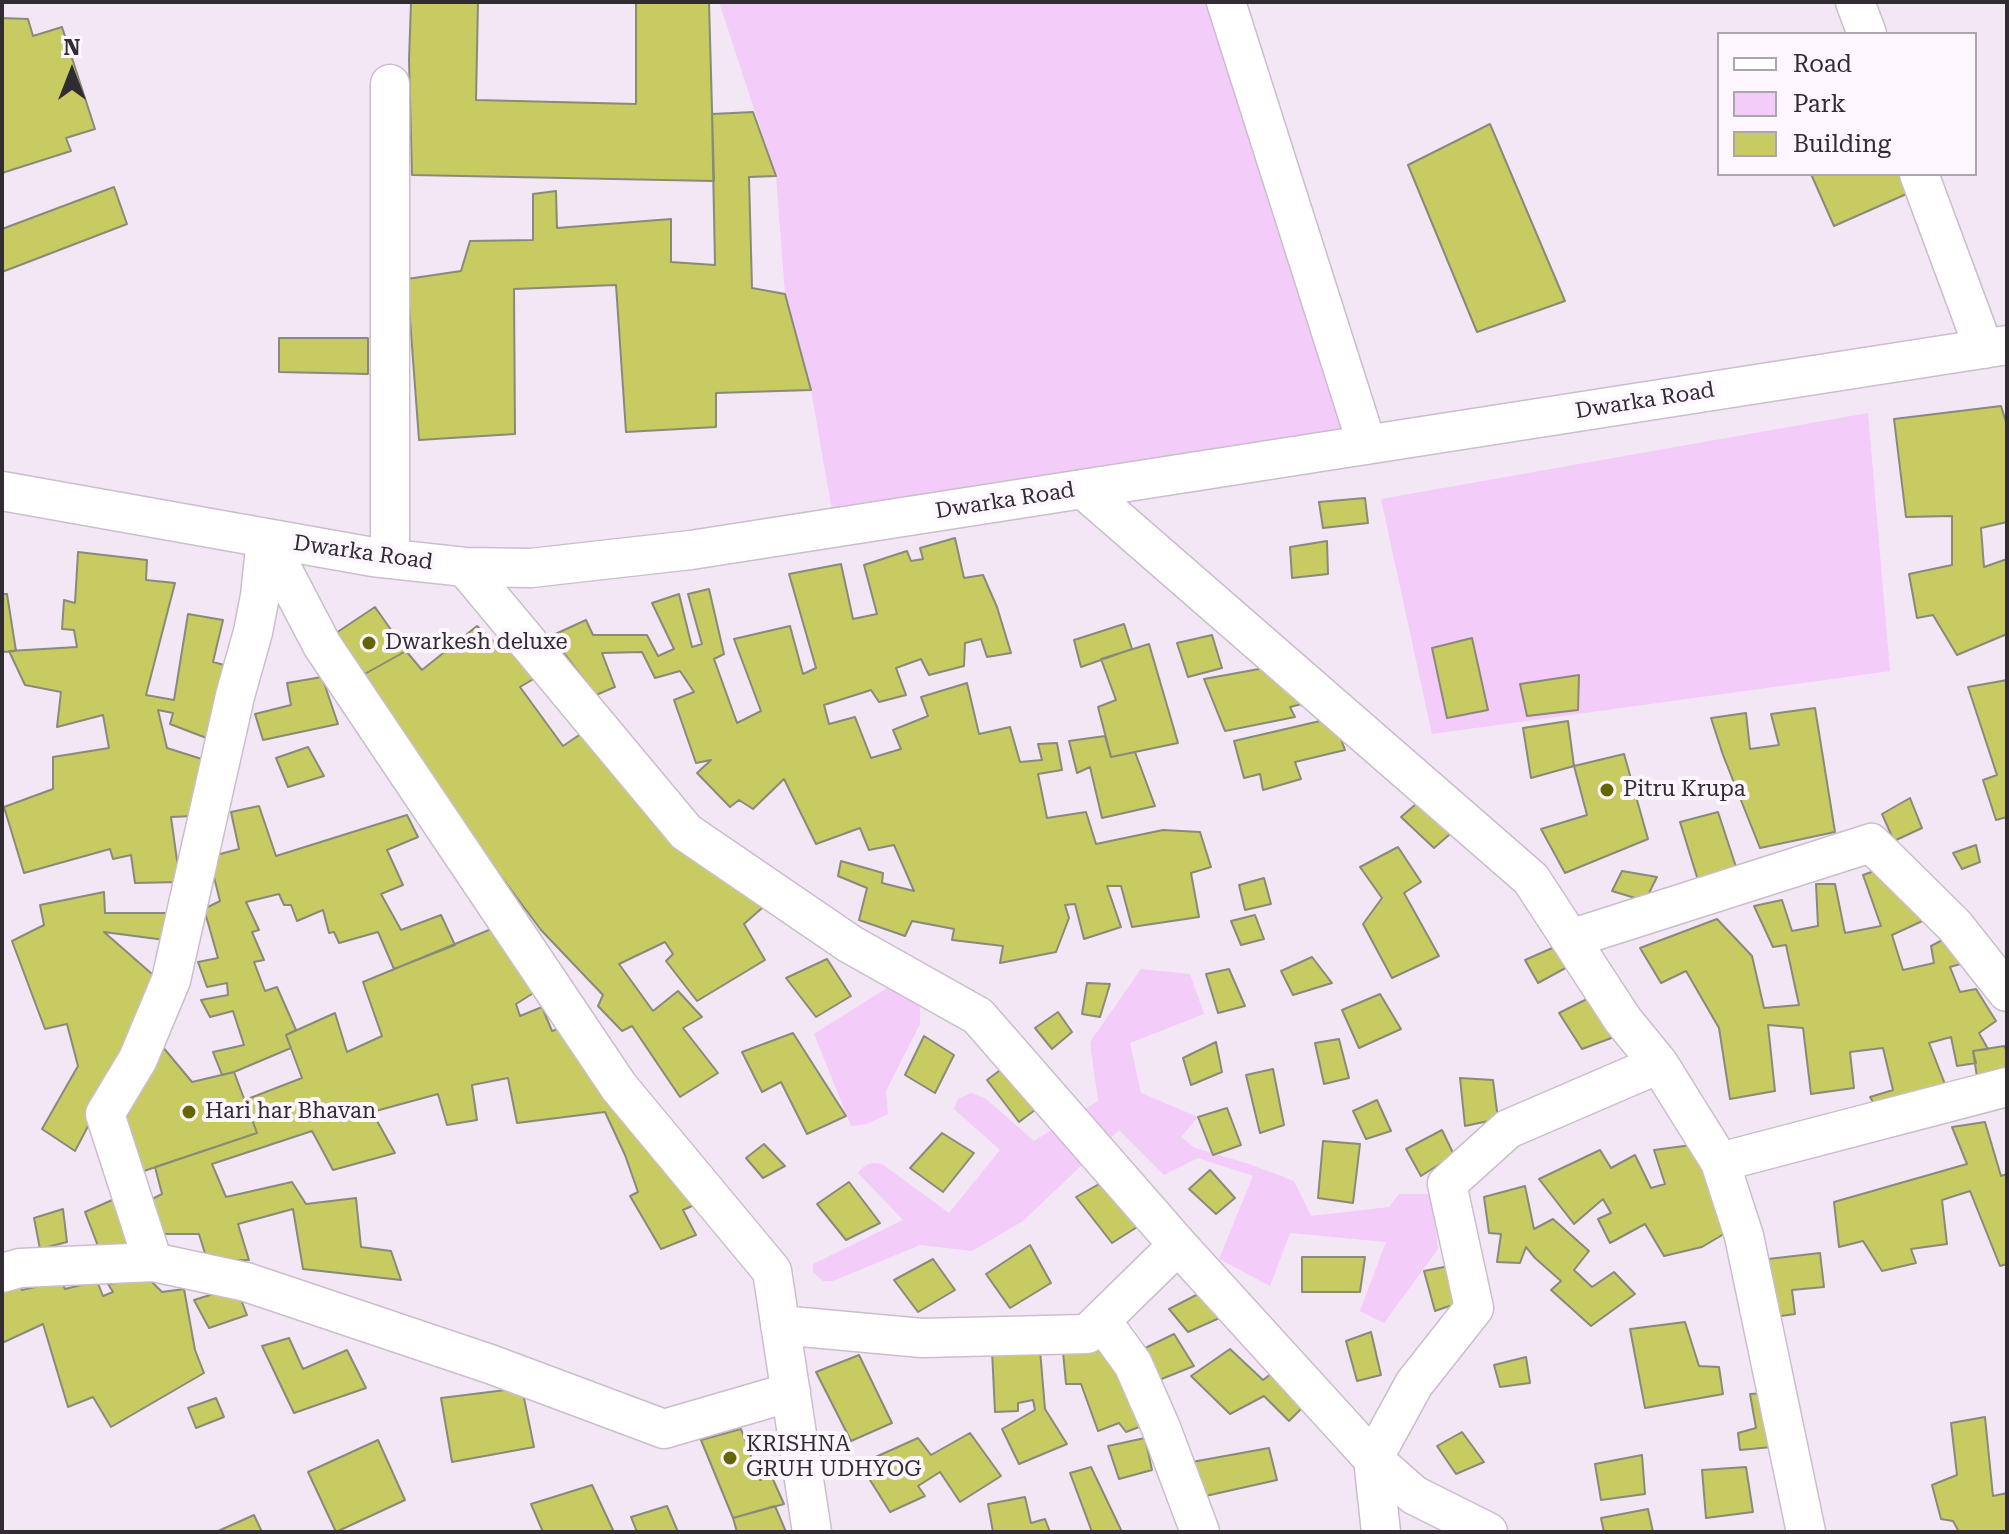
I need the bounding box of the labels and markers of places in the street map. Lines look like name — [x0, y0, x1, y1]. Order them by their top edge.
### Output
place label: Dwarkesh deluxe — [385, 630, 568, 656]
marker: Dwarkesh deluxe — [360, 634, 378, 652]
place label: Pitru Krupa — [1623, 777, 1746, 803]
marker: Pitru Krupa — [1598, 781, 1616, 799]
place label: Hari har Bhavan — [205, 1099, 376, 1125]
marker: Hari har Bhavan — [180, 1103, 198, 1121]
place label: KRISHNA GRUH UDHYOG — [746, 1432, 921, 1484]
marker: KRISHNA GRUH UDHYOG — [721, 1449, 739, 1467]

